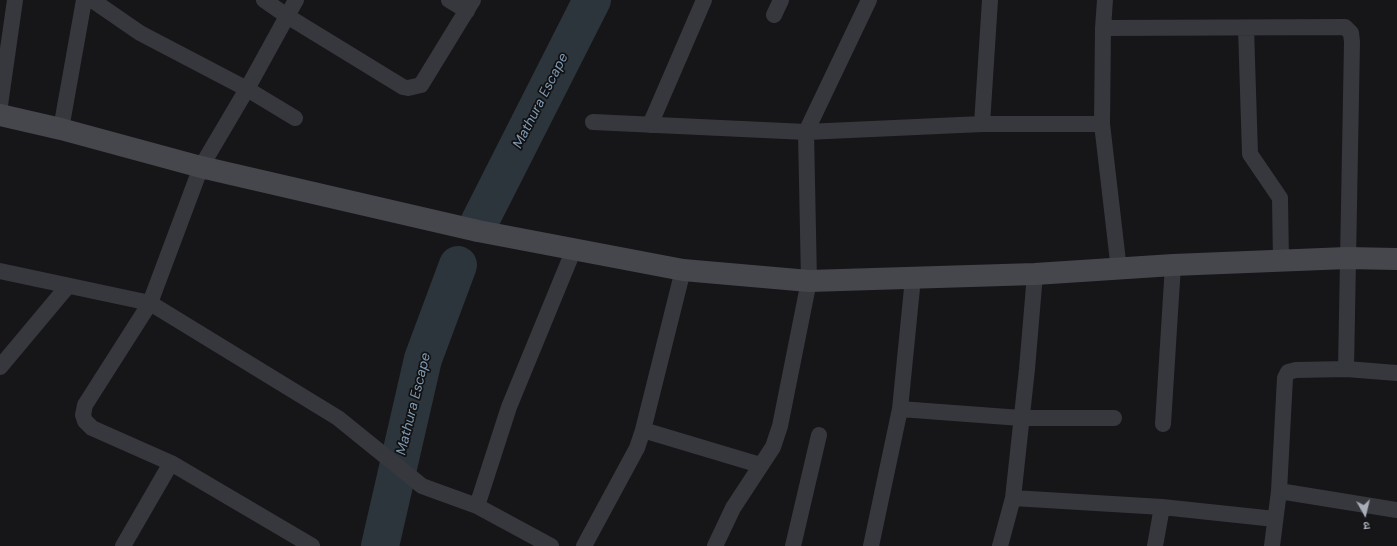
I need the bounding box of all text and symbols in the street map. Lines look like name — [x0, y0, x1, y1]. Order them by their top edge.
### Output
water label: Mathura Escape — [510, 51, 572, 151]
water label: Mathura Escape — [393, 351, 435, 457]
north arrow — [1345, 494, 1385, 534]
text: उ — [1363, 519, 1371, 533]

